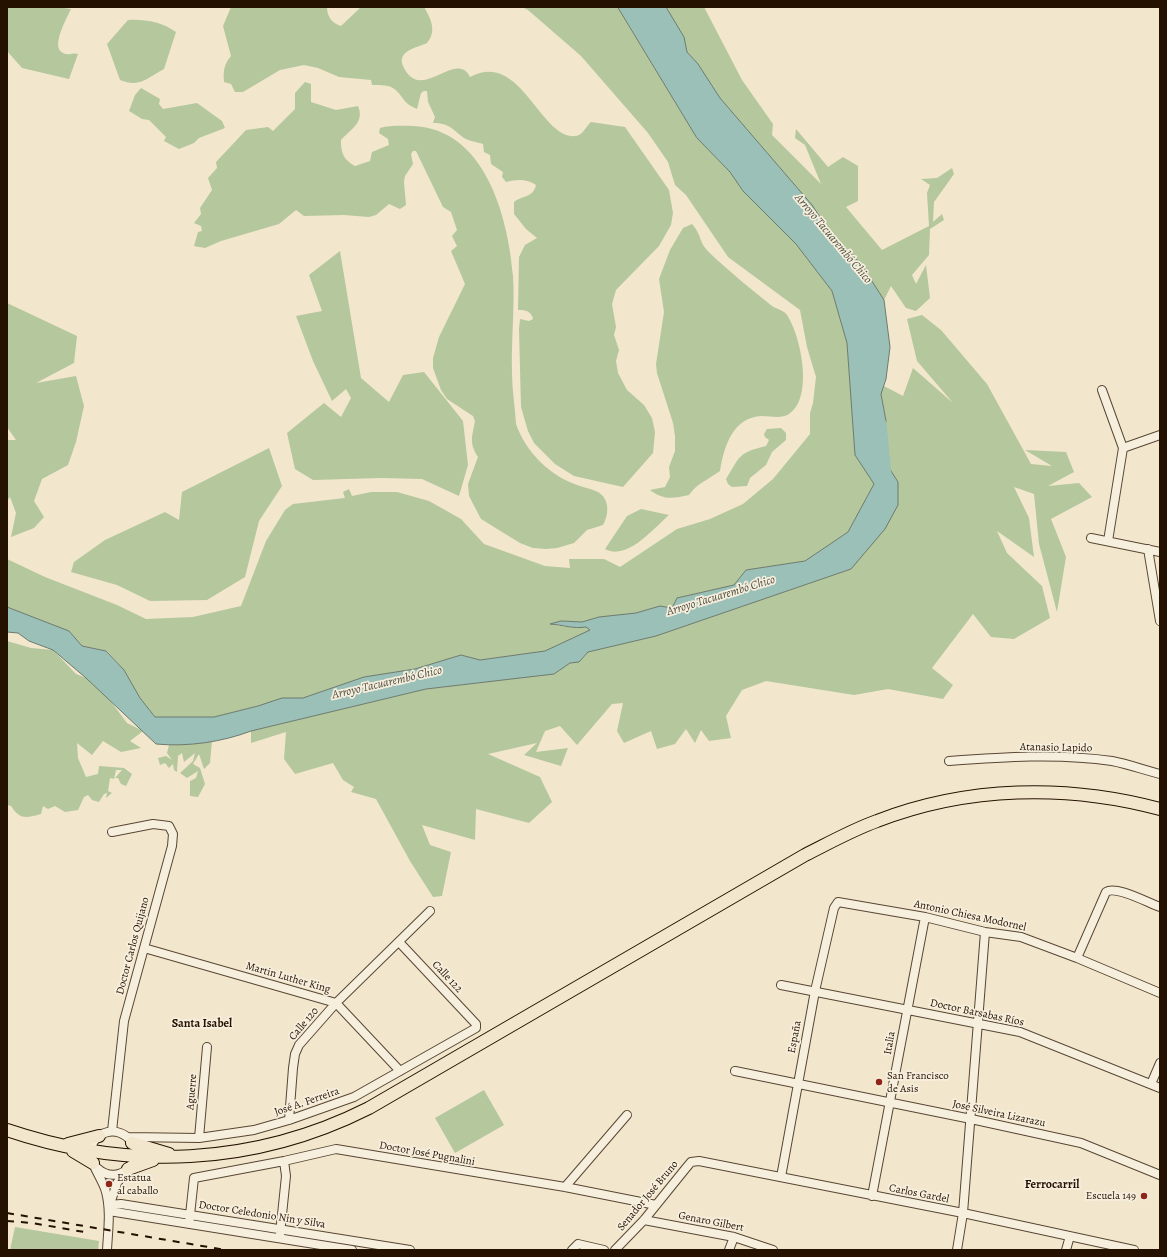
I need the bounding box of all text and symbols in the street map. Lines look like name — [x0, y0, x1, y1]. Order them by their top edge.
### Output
water label: Arroyo Tacuarembó Chico — [791, 191, 875, 287]
water label: Arroyo Tacuarembó Chico — [665, 573, 777, 619]
water label: Arroyo Tacuarembó Chico — [331, 663, 443, 703]
street label: Atanasio Lapido — [1020, 741, 1092, 755]
street label: Doctor Carlos Quijano — [114, 896, 152, 996]
street label: Antonio Chiesa Modornel — [913, 898, 1027, 934]
street label: Calle 122 — [429, 958, 465, 996]
street label: Martin Luther King — [244, 960, 332, 996]
street label: Doctor Barsabas Ríos — [929, 997, 1025, 1029]
street label: Calle 120 — [286, 1005, 322, 1043]
district label: Santa Isabel — [172, 1017, 232, 1031]
street label: España — [785, 1019, 805, 1055]
street label: Italia — [881, 1030, 899, 1056]
place label: San Francisco de Asis — [887, 1069, 949, 1095]
street label: Aguerre — [184, 1073, 200, 1111]
marker: San Francisco de Asis — [874, 1077, 884, 1087]
street label: José A. Ferreira — [273, 1085, 341, 1119]
street label: José Silveira Lizarazu — [951, 1098, 1047, 1130]
street label: Doctor José Pugnalini — [378, 1139, 476, 1169]
street label: Senador José Bruno — [615, 1158, 681, 1234]
place label: Estatua al caballo — [117, 1171, 158, 1197]
district label: Ferrocarril — [1025, 1178, 1079, 1192]
marker: Estatua al caballo — [104, 1179, 114, 1189]
street label: Carlos Gardel — [888, 1182, 950, 1206]
place label: Escuela 149 — [1086, 1189, 1136, 1203]
marker: Escuela 149 — [1139, 1191, 1149, 1201]
street label: Doctor Celedonio Nin y Silva — [198, 1198, 326, 1232]
street label: Genaro Gilbert — [677, 1209, 745, 1235]

